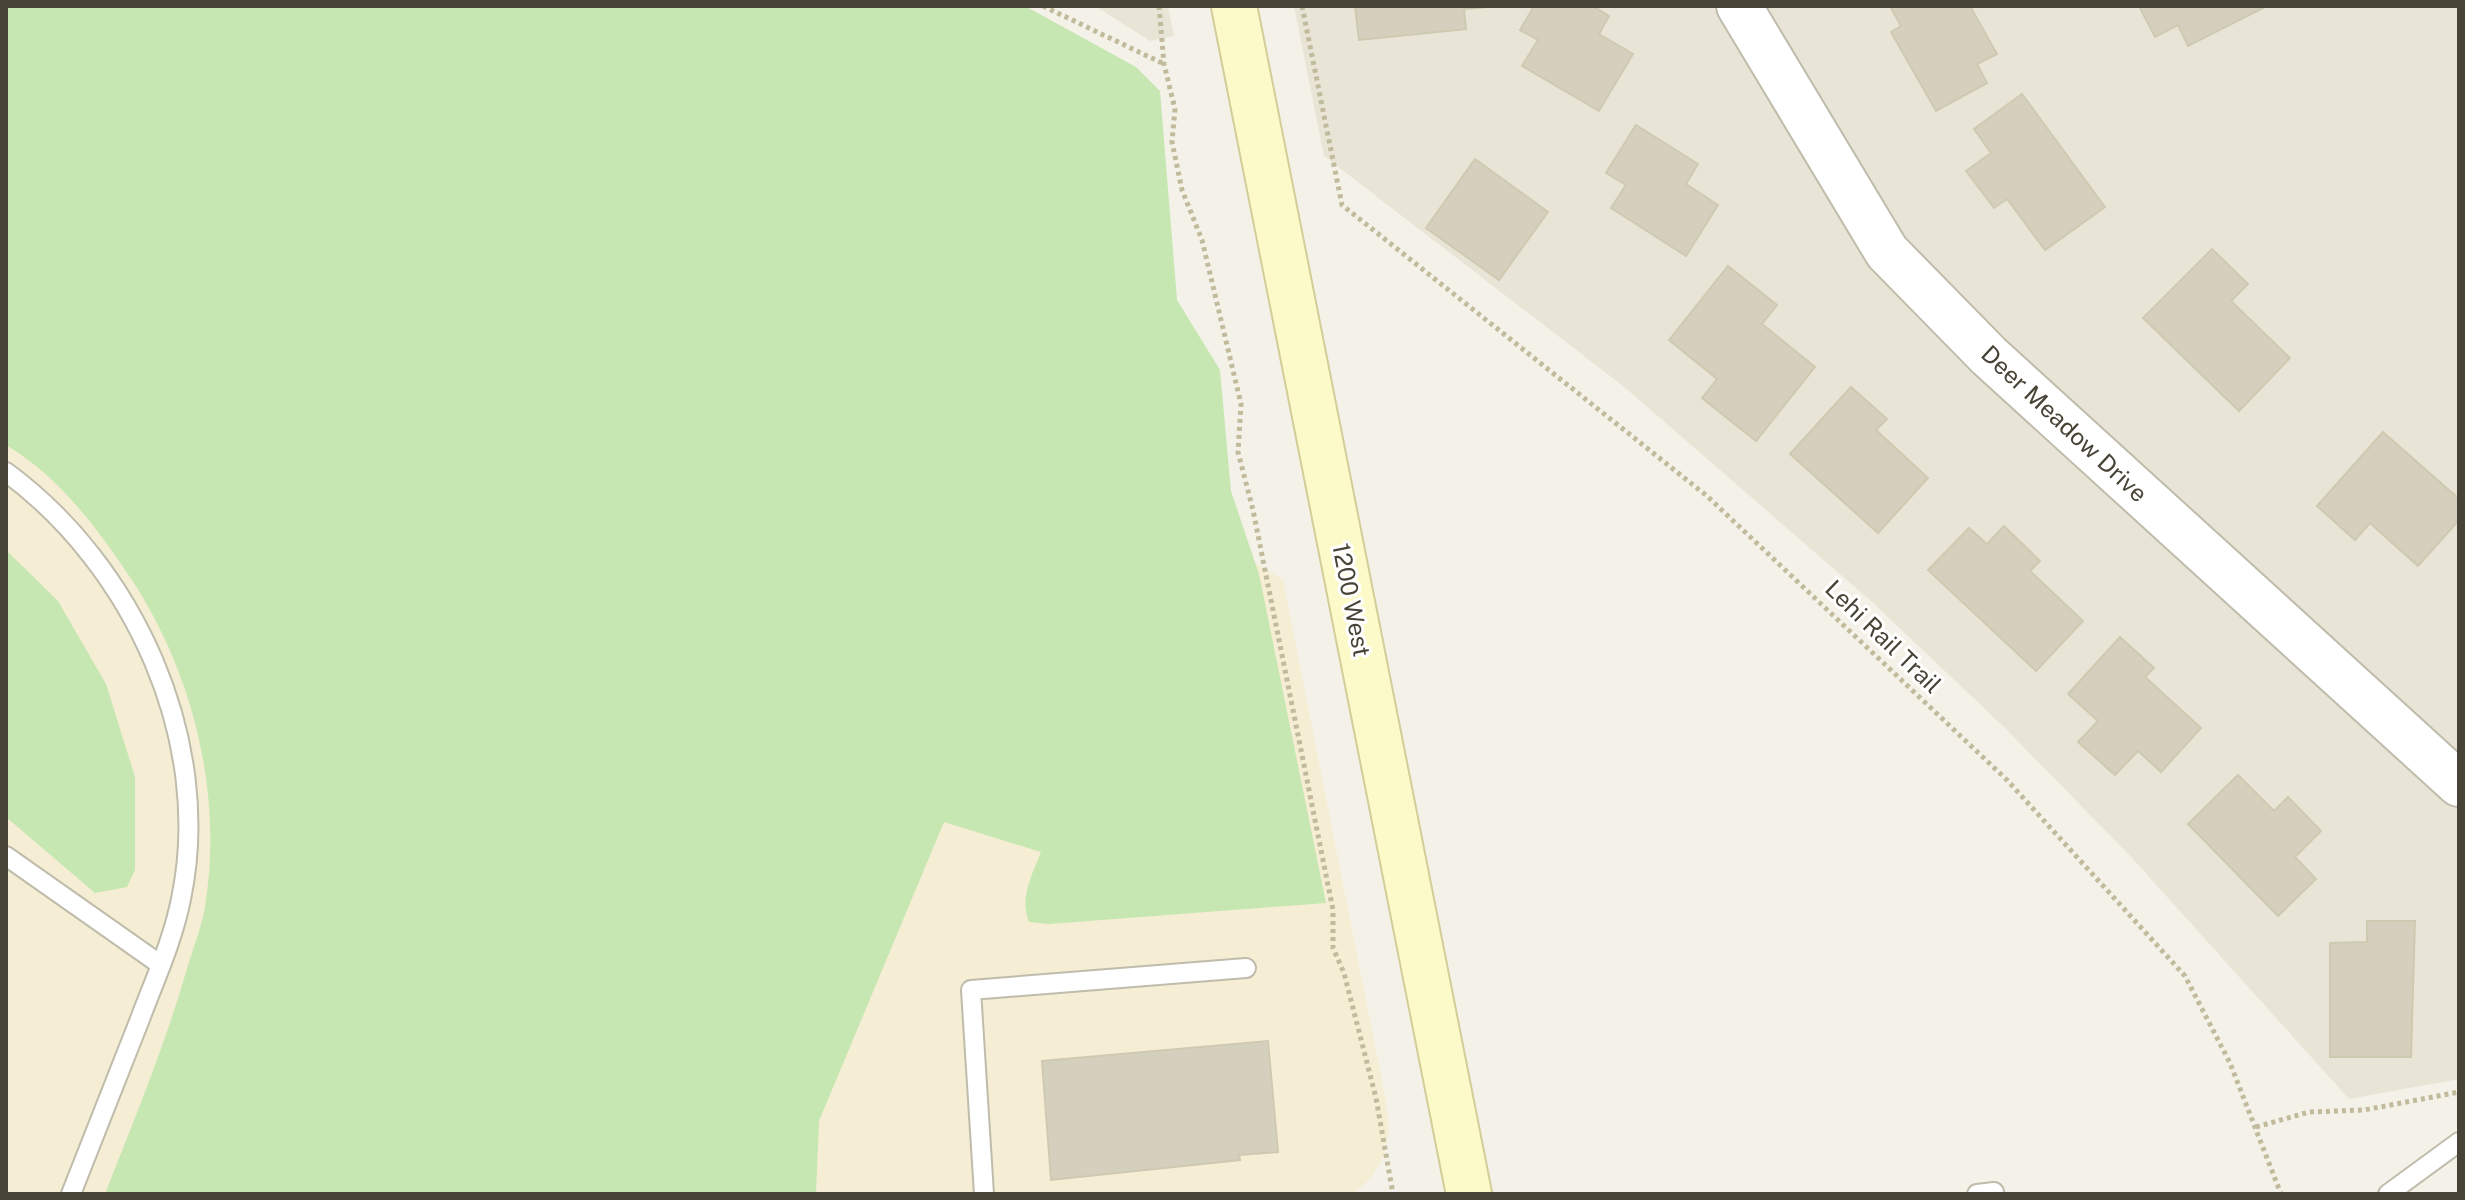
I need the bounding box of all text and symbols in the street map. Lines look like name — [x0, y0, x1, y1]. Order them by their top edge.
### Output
street label: Deer Meadow Drive — [1976, 339, 2153, 507]
street label: 1200 West — [1327, 541, 1377, 659]
street label: Lehi Rail Trail — [1820, 574, 1947, 698]

